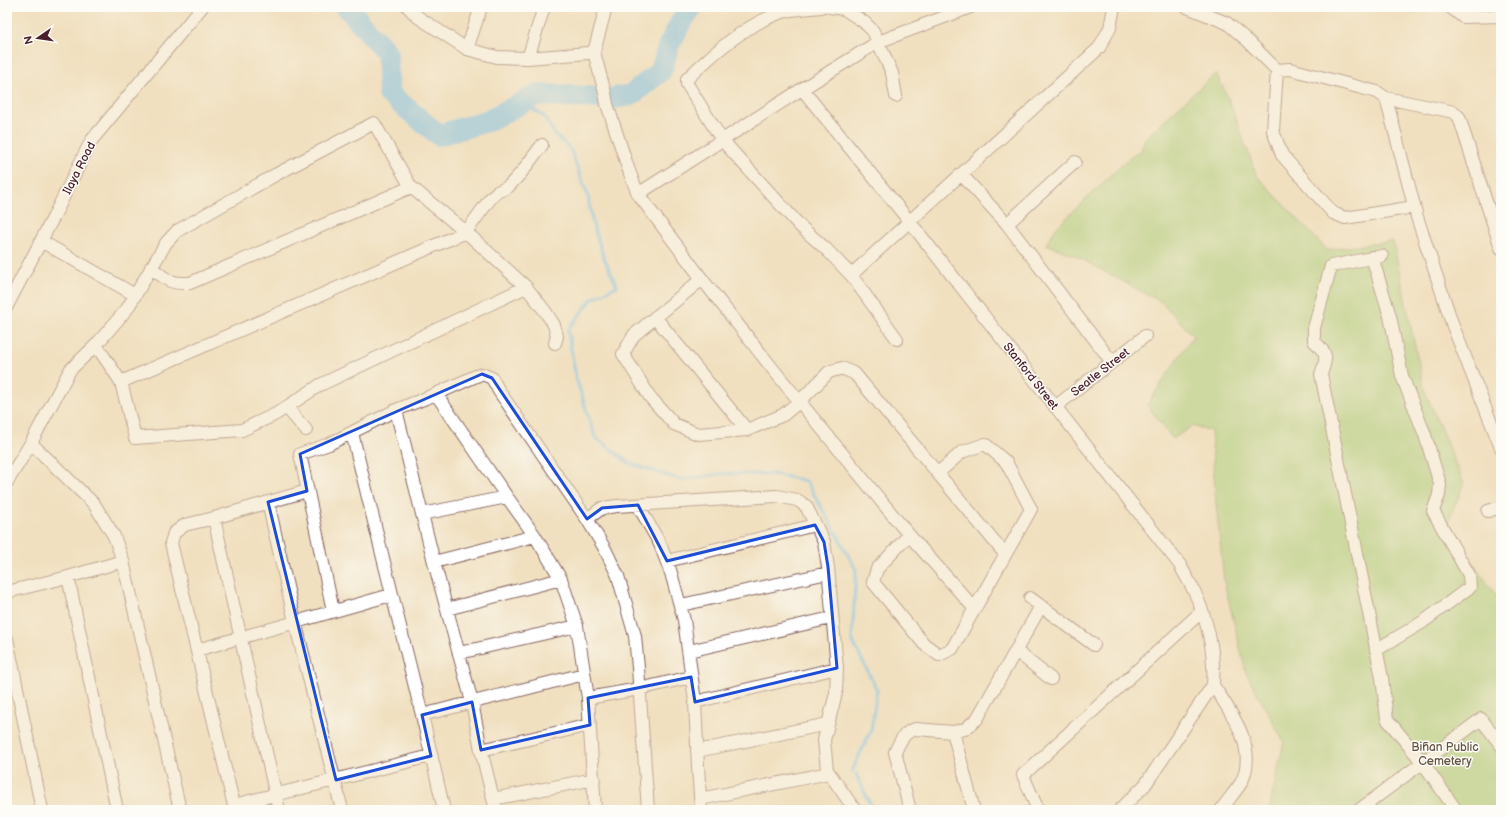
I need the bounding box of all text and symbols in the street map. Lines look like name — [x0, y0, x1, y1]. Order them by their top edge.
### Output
north arrow — [18, 18, 58, 58]
text: N — [21, 35, 36, 46]
street label: Ilaya Road — [60, 139, 99, 197]
street label: Stanford Street — [1000, 340, 1062, 413]
street label: Seatle Street — [1068, 345, 1133, 400]
park label: Biñan Public Cemetery — [1411, 740, 1479, 769]

